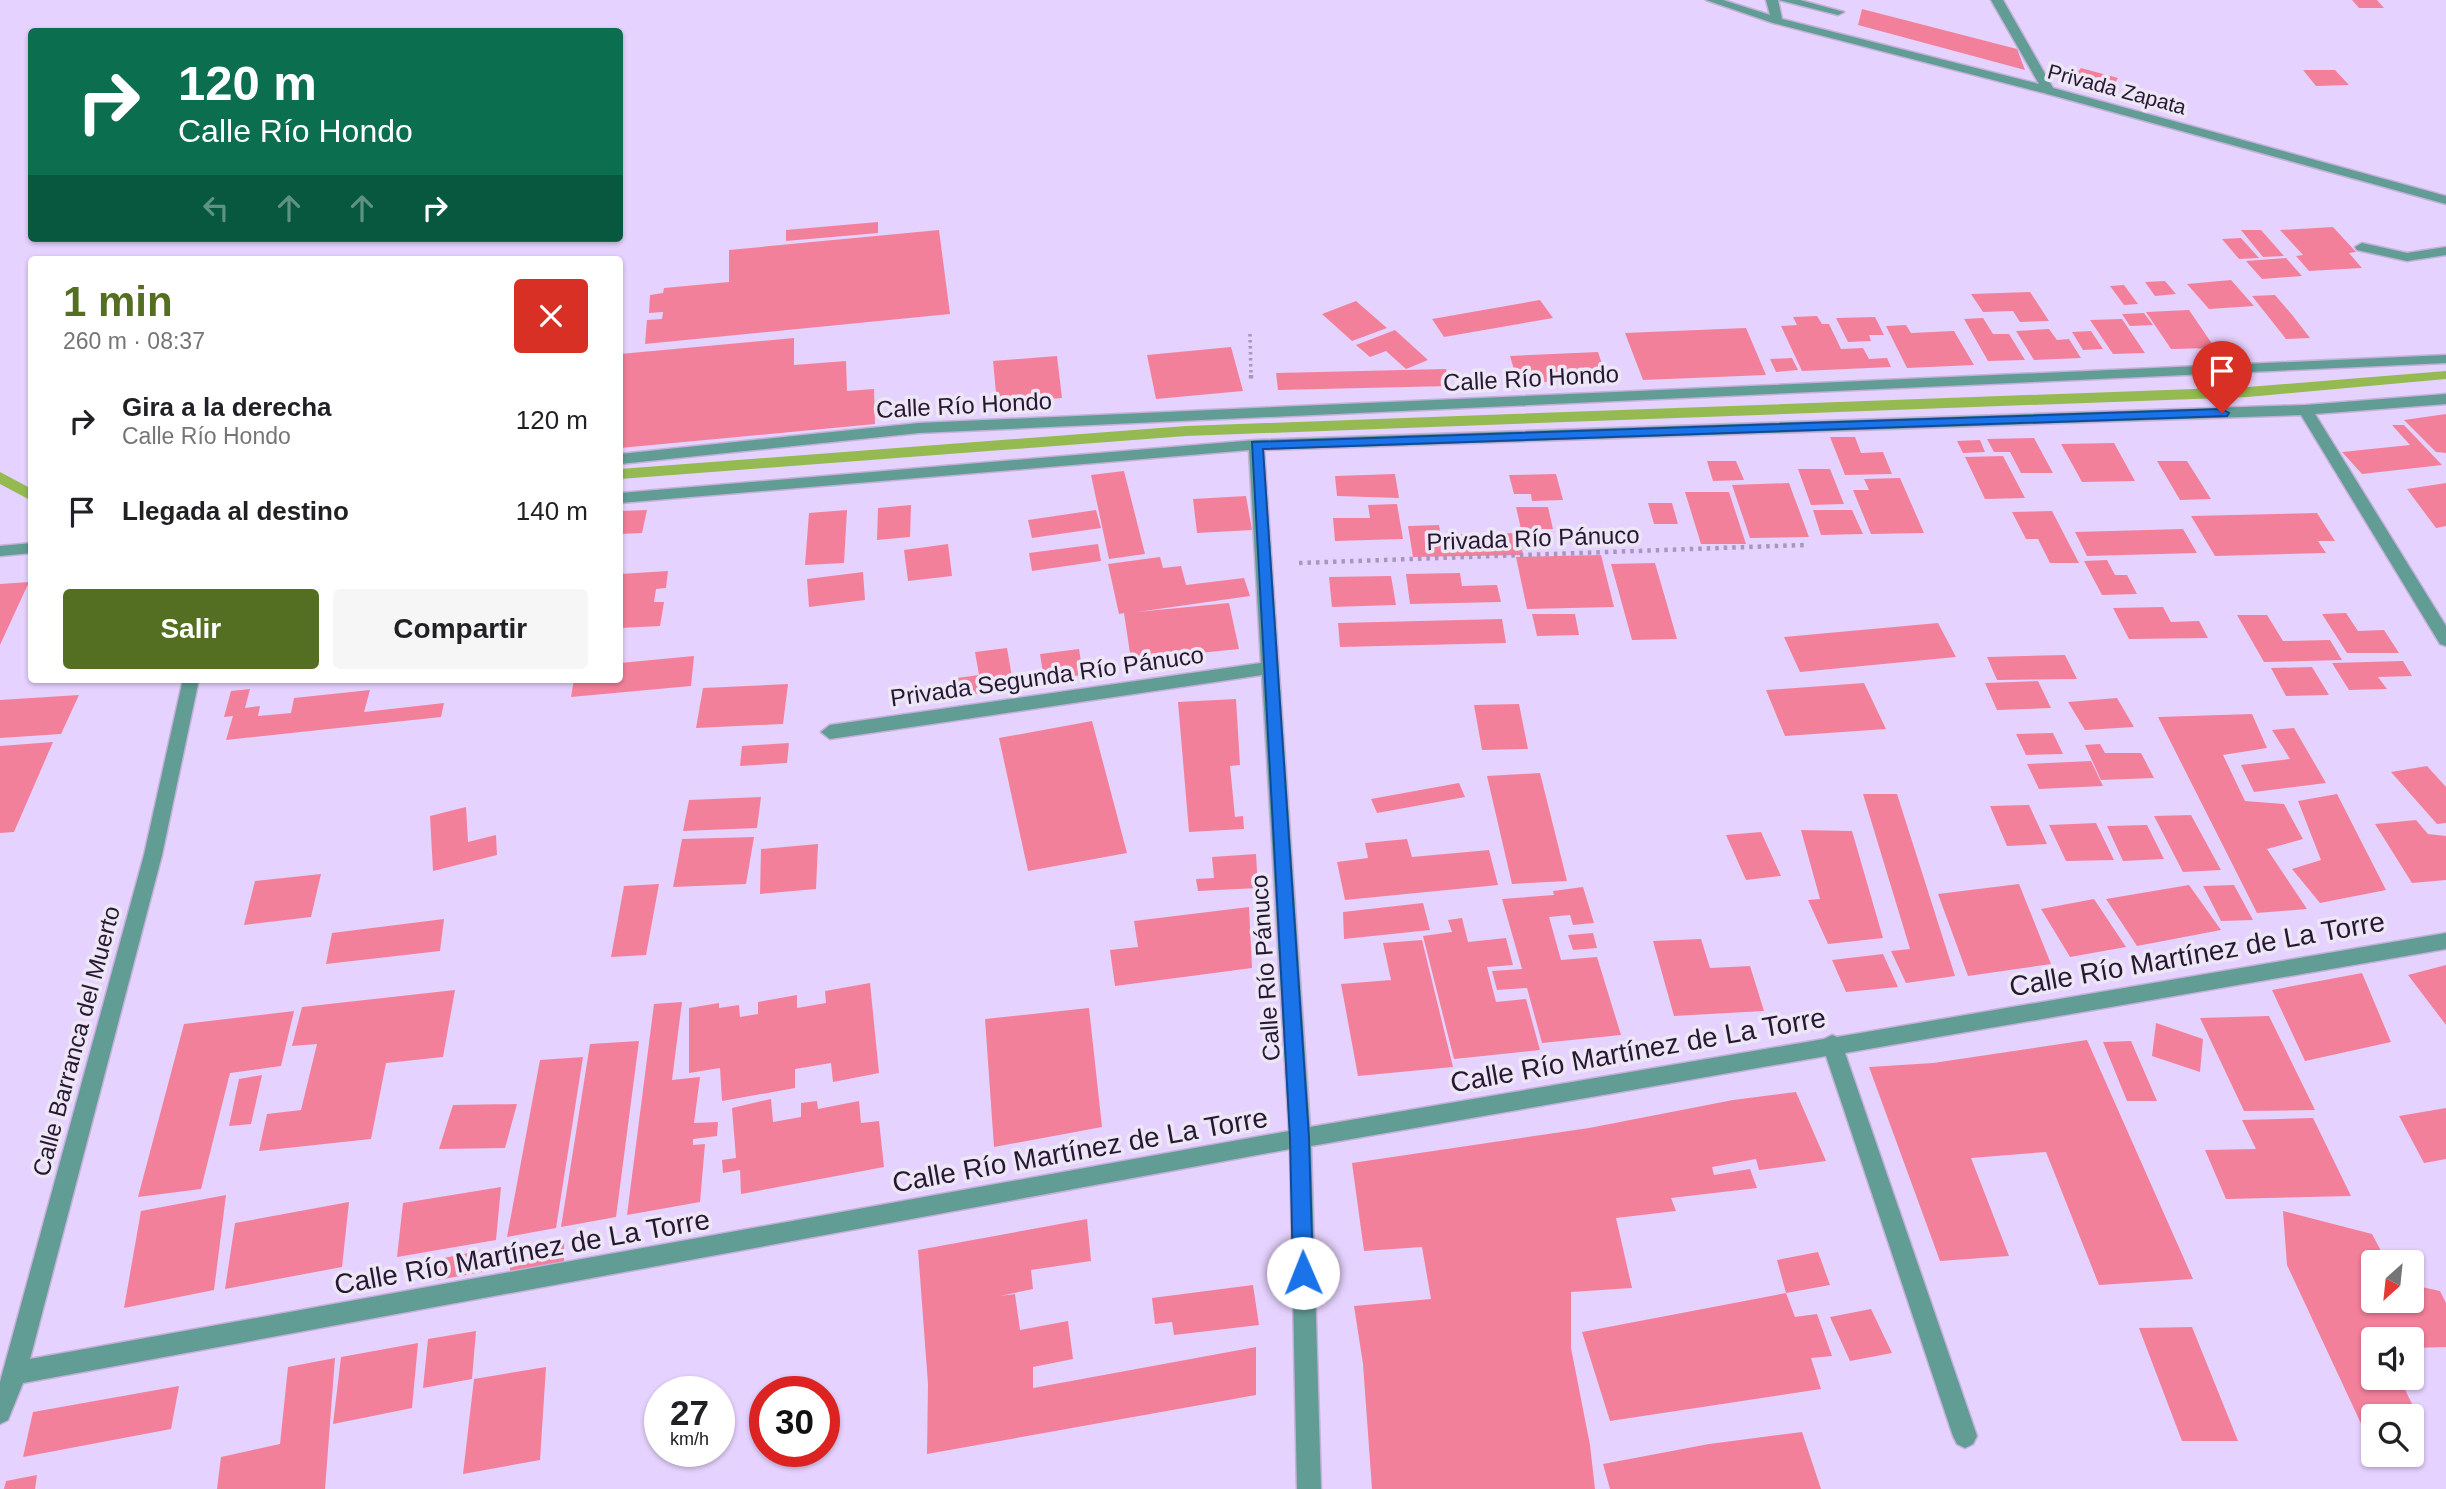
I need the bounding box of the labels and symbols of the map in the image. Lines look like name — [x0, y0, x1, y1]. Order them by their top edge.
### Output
street label: Privada Zapata — [2045, 59, 2189, 119]
pin — [2192, 341, 2252, 413]
street label: Calle Río Hondo — [1442, 360, 1620, 396]
street label: Calle Río Hondo — [875, 387, 1053, 423]
street label: Privada Río Pánuco — [1426, 521, 1640, 555]
street label: Privada Segunda Río Pánuco — [889, 641, 1205, 711]
street label: Calle Río Pánuco — [1245, 874, 1285, 1062]
street label: Calle Barranca del Muerto — [27, 903, 125, 1179]
street label: Calle Río Martínez de La Torre — [2007, 906, 2387, 1002]
street label: Calle Río Martínez de La Torre — [1448, 1002, 1828, 1098]
street label: Calle Río Martínez de La Torre — [890, 1102, 1270, 1198]
street label: Calle Río Martínez de La Torre — [332, 1204, 712, 1300]
position arrow — [1266, 1236, 1340, 1310]
north arrow — [2361, 1250, 2424, 1312]
speed limit sign: 30 — [749, 1376, 840, 1467]

